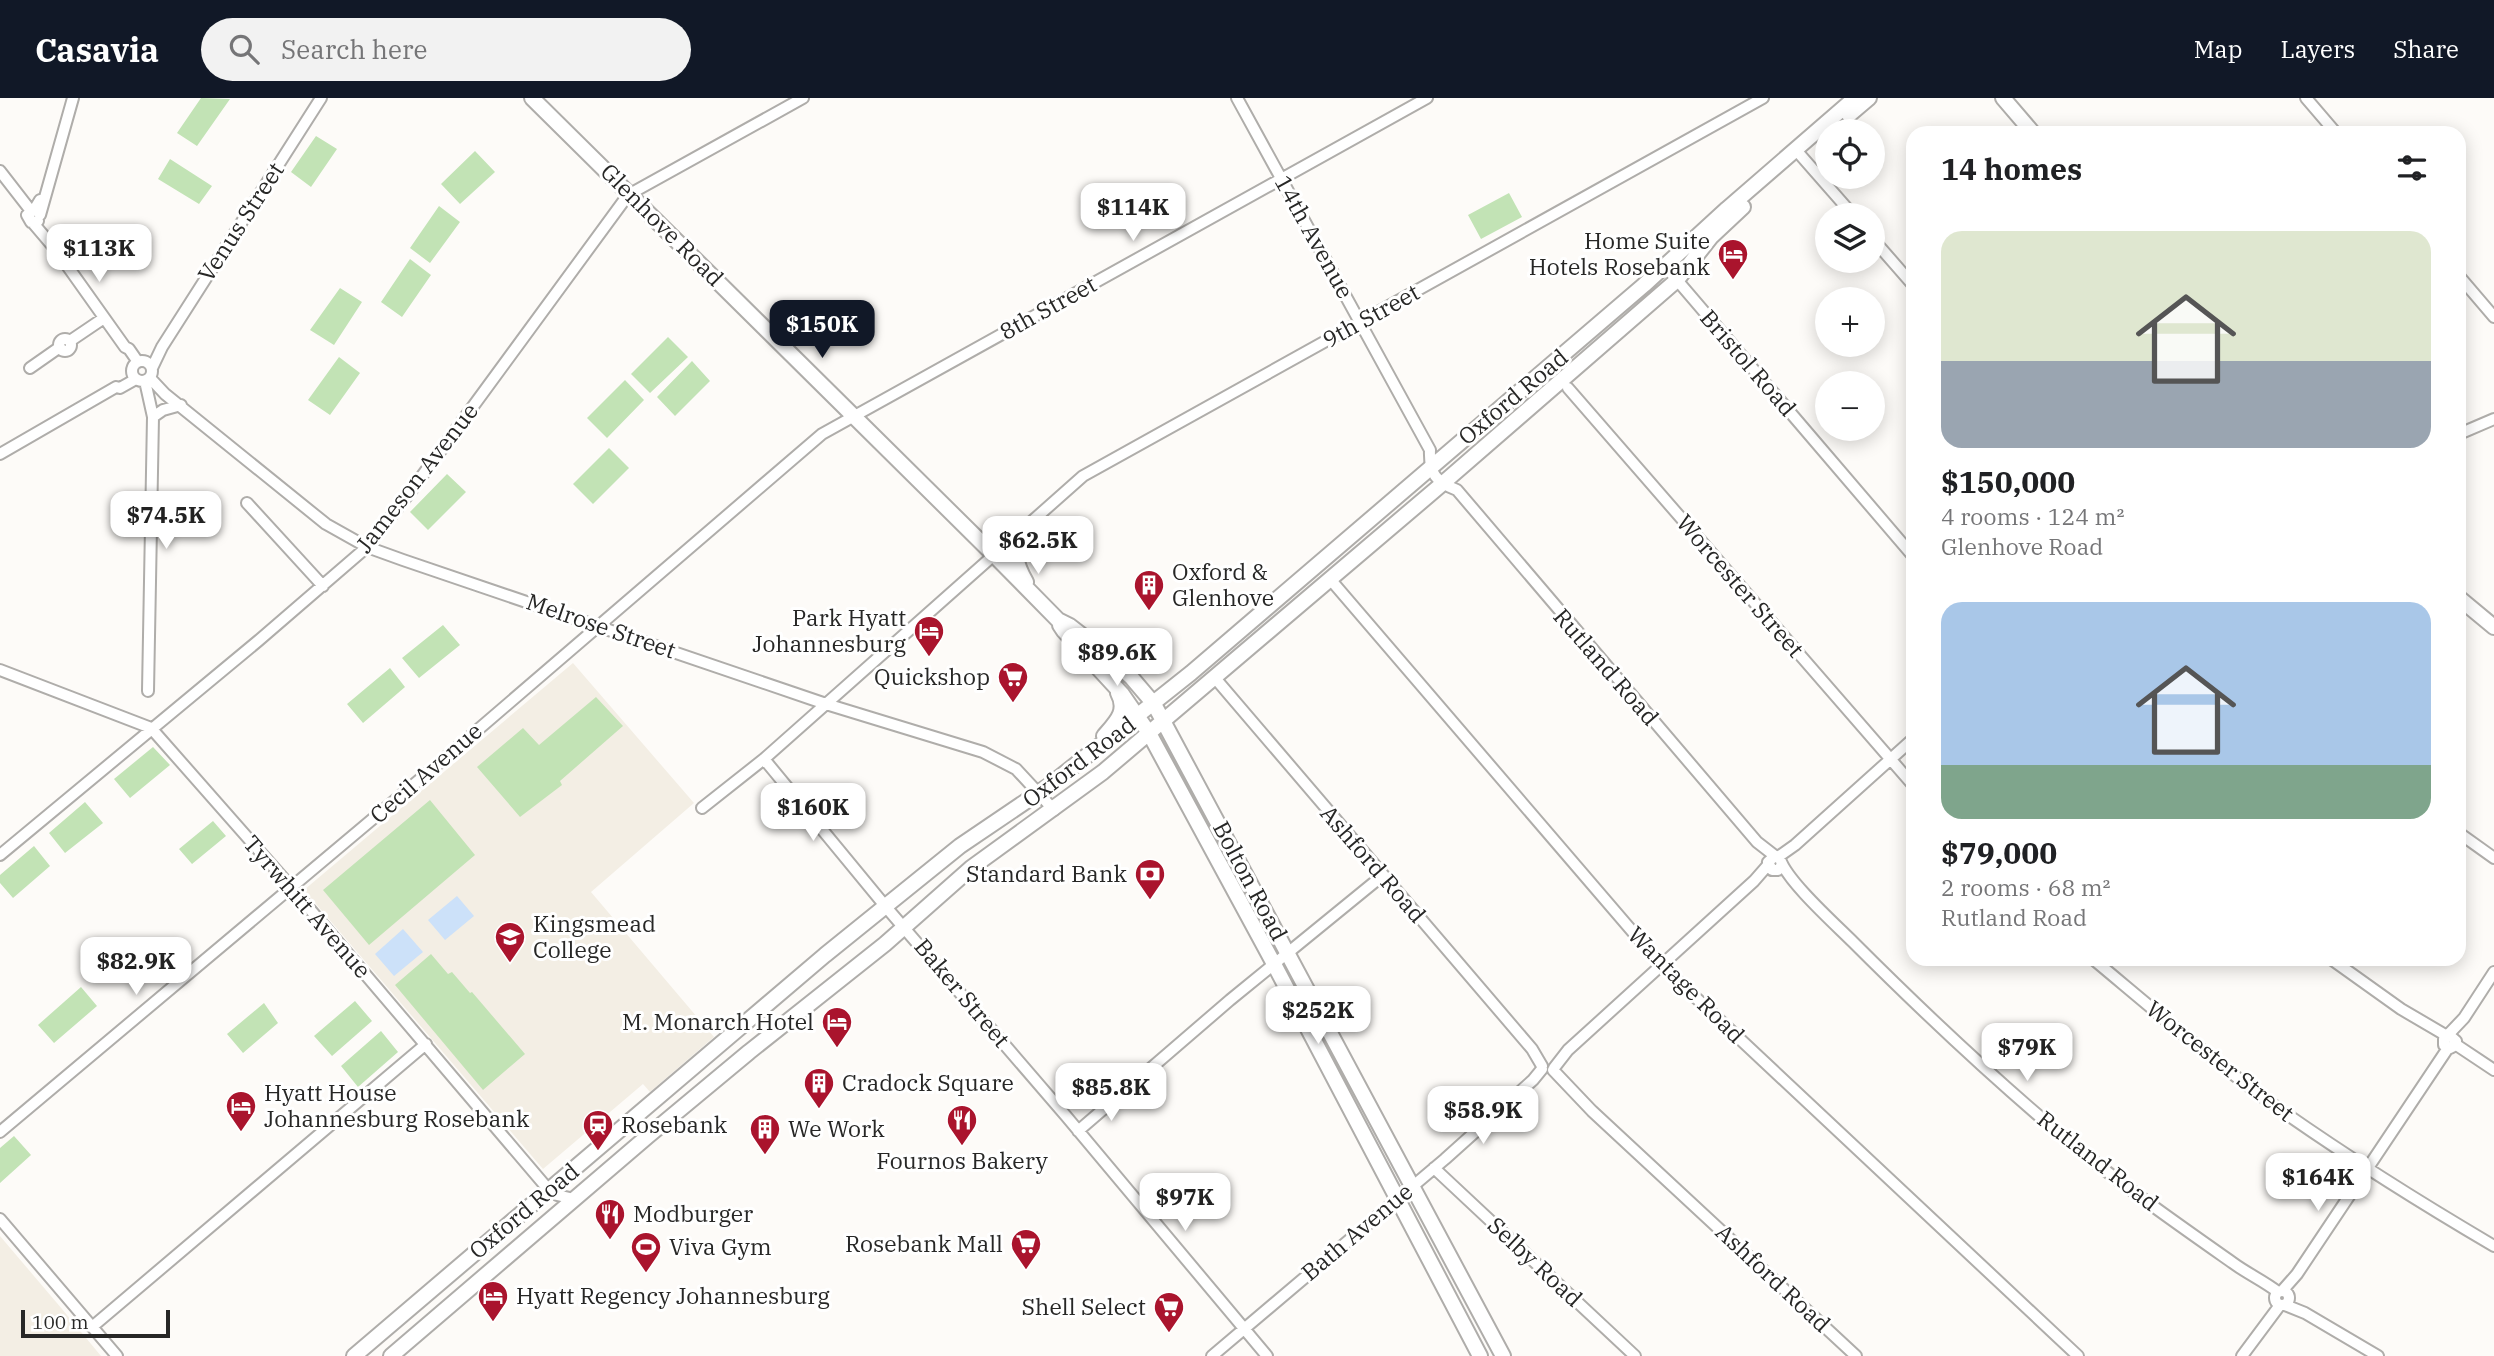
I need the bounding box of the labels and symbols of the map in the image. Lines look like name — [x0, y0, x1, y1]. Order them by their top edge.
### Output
street label: Venus Street — [190, 156, 290, 287]
street label: Glenhove Road — [595, 156, 731, 292]
street label: 14th Avenue — [1269, 170, 1361, 303]
pin: $114K — [1084, 184, 1182, 243]
pin: $113K — [50, 225, 148, 284]
place label: Home Suite Hotels Rosebank — [1529, 225, 1711, 281]
hotel icon: Home Suite Hotels Rosebank — [1716, 237, 1750, 281]
street label: 8th Street — [994, 268, 1101, 346]
street label: 9th Street — [1317, 276, 1424, 354]
pin: $150K — [773, 300, 871, 360]
street label: Bristol Road — [1694, 303, 1803, 422]
street label: Oxford Road — [1451, 342, 1574, 451]
street label: Jameson Avenue — [348, 396, 484, 558]
pin: $74.5K — [109, 491, 223, 551]
street label: Worcester Street — [1670, 508, 1811, 663]
pin: $62.5K — [981, 517, 1095, 576]
place label: Oxford & Glenhove — [1172, 556, 1274, 612]
building icon: Oxford & Glenhove — [1132, 568, 1166, 612]
street label: Melrose Street — [523, 585, 680, 665]
street label: Rutland Road — [1548, 601, 1666, 731]
place label: Park Hyatt Johannesburg — [752, 602, 906, 658]
hotel icon: Park Hyatt Johannesburg — [912, 614, 946, 658]
pin: $89.6K — [1060, 628, 1174, 688]
supermarket icon: Quickshop — [996, 660, 1030, 704]
place label: Quickshop — [874, 661, 990, 691]
street label: Oxford Road — [1016, 709, 1141, 814]
street label: Cecil Avenue — [363, 715, 488, 829]
pin: $160K — [764, 784, 862, 843]
street label: Ashford Road — [1314, 798, 1433, 928]
street label: Bolton Road — [1207, 816, 1295, 946]
street label: Tyrwhitt Avenue — [237, 829, 378, 984]
bank icon: Standard Bank — [1133, 857, 1167, 901]
place label: Standard Bank — [966, 858, 1128, 888]
place label: Kingsmead College — [533, 908, 656, 964]
street label: Wantage Road — [1622, 919, 1752, 1049]
school or university icon: Kingsmead College — [493, 920, 527, 964]
street label: Baker Street — [908, 932, 1017, 1053]
pin: $82.9K — [79, 937, 193, 997]
pin: $252K — [1269, 986, 1367, 1046]
street label: Worcester Street — [2140, 993, 2301, 1127]
hotel icon: M. Monarch Hotel — [820, 1005, 854, 1049]
place label: M. Monarch Hotel — [622, 1006, 814, 1036]
pin: $79K — [1986, 1024, 2068, 1083]
pin: $85.8K — [1054, 1063, 1168, 1123]
building icon: Cradock Square — [802, 1066, 836, 1110]
place label: Cradock Square — [842, 1067, 1014, 1097]
place label: Hyatt House Johannesburg Rosebank — [264, 1077, 530, 1133]
pin: $58.9K — [1426, 1086, 1540, 1146]
hotel icon: Hyatt House Johannesburg Rosebank — [224, 1089, 258, 1133]
restaurant icon: Fournos Bakery — [945, 1103, 979, 1147]
street label: Rutland Road — [2032, 1103, 2165, 1217]
station icon: Rosebank — [581, 1108, 615, 1152]
place label: Rosebank — [621, 1109, 728, 1139]
building icon: We Work — [748, 1112, 782, 1156]
place label: We Work — [788, 1113, 885, 1143]
place label: Fournos Bakery — [876, 1145, 1049, 1175]
pin: $164K — [2269, 1154, 2367, 1213]
street label: Oxford Road — [462, 1156, 585, 1265]
pin: $97K — [1144, 1174, 1226, 1233]
street label: Bath Avenue — [1294, 1176, 1418, 1287]
restaurant icon: Modburger — [593, 1197, 627, 1241]
place label: Modburger — [633, 1198, 753, 1228]
street label: Selby Road — [1482, 1210, 1589, 1313]
street label: Ashford Road — [1710, 1216, 1837, 1338]
supermarket icon: Rosebank Mall — [1009, 1227, 1043, 1271]
place label: Rosebank Mall — [845, 1228, 1003, 1258]
sports icon: Viva Gym — [629, 1230, 663, 1274]
place label: Viva Gym — [669, 1231, 772, 1261]
hotel icon: Hyatt Regency Johannesburg — [476, 1279, 510, 1323]
place label: Hyatt Regency Johannesburg — [516, 1280, 830, 1310]
supermarket icon: Shell Select — [1152, 1290, 1186, 1334]
place label: Shell Select — [1022, 1291, 1146, 1321]
scale bar — [21, 1307, 170, 1339]

